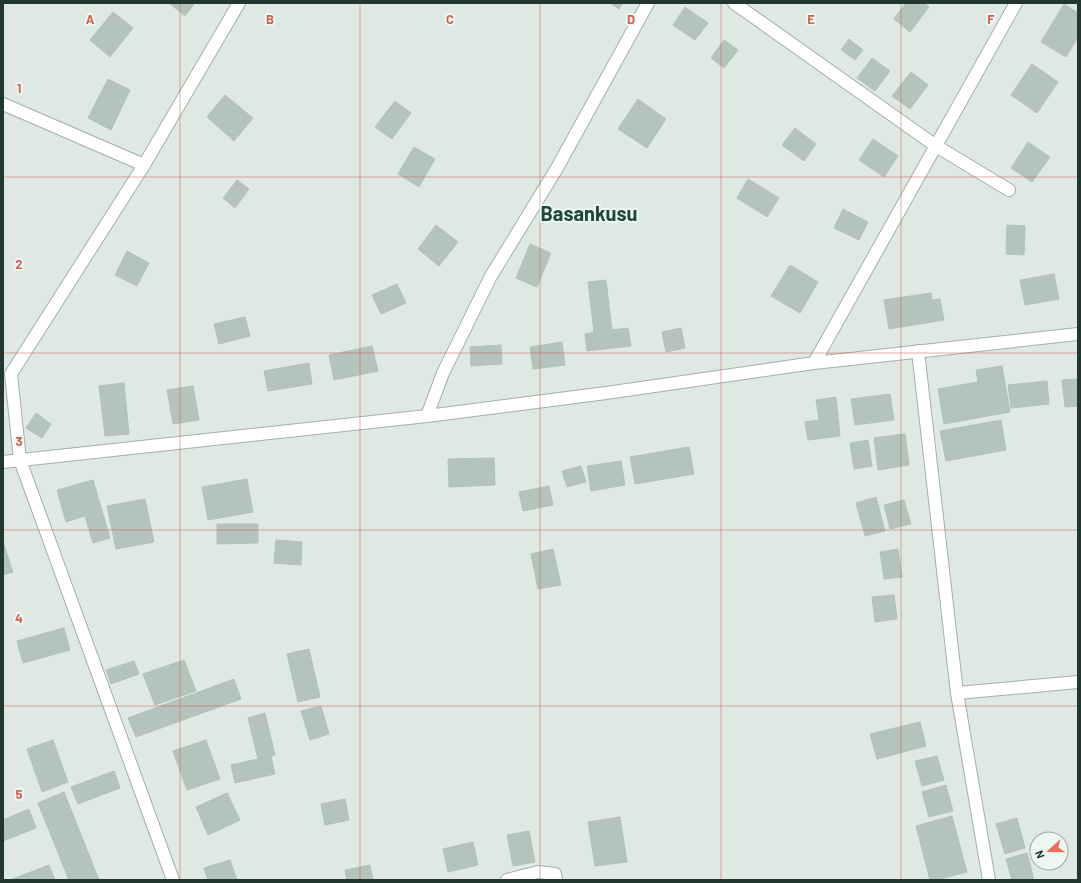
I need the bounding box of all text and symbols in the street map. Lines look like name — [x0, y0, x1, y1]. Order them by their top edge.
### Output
text: A — [86, 11, 95, 27]
text: B — [266, 11, 274, 27]
text: C — [446, 11, 454, 27]
text: D — [627, 11, 635, 27]
text: E — [807, 11, 815, 27]
text: F — [987, 11, 995, 27]
text: 1 — [17, 80, 21, 96]
district label: Basankusu — [541, 201, 637, 225]
text: 2 — [15, 256, 23, 272]
text: 3 — [15, 433, 23, 449]
text: 4 — [15, 610, 23, 626]
text: 5 — [15, 786, 23, 802]
north arrow — [1029, 831, 1069, 871]
text: N — [1032, 849, 1047, 861]

